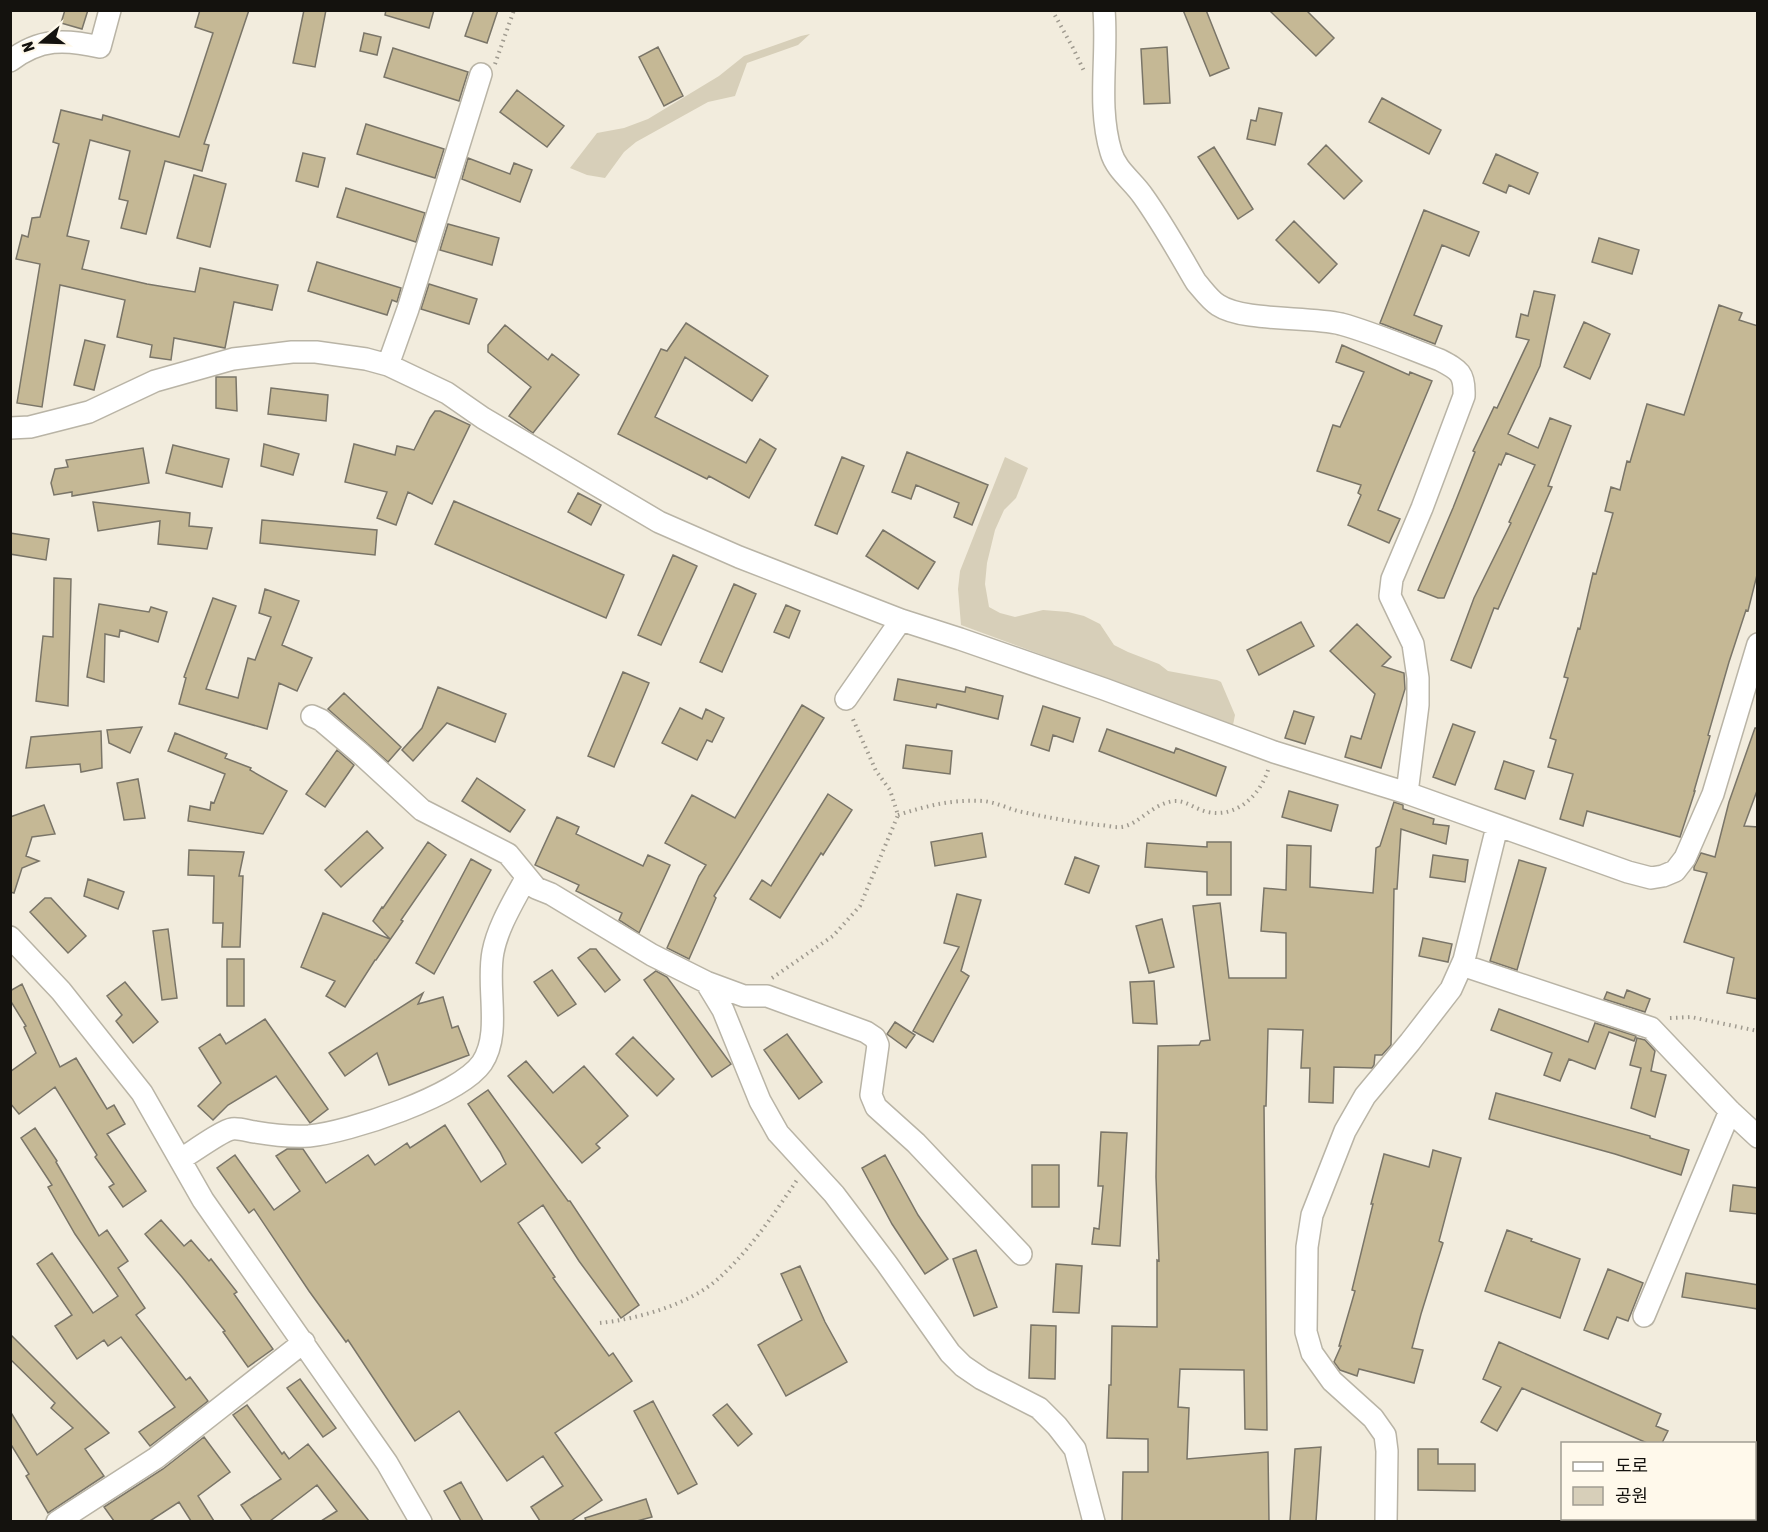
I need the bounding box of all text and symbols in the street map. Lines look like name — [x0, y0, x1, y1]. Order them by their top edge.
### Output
north arrow — [12, 12, 72, 72]
text: N — [18, 39, 38, 54]
legend — [1561, 1442, 1756, 1520]
text: 도로 — [1615, 1455, 1648, 1476]
text: 공원 — [1615, 1485, 1648, 1506]

